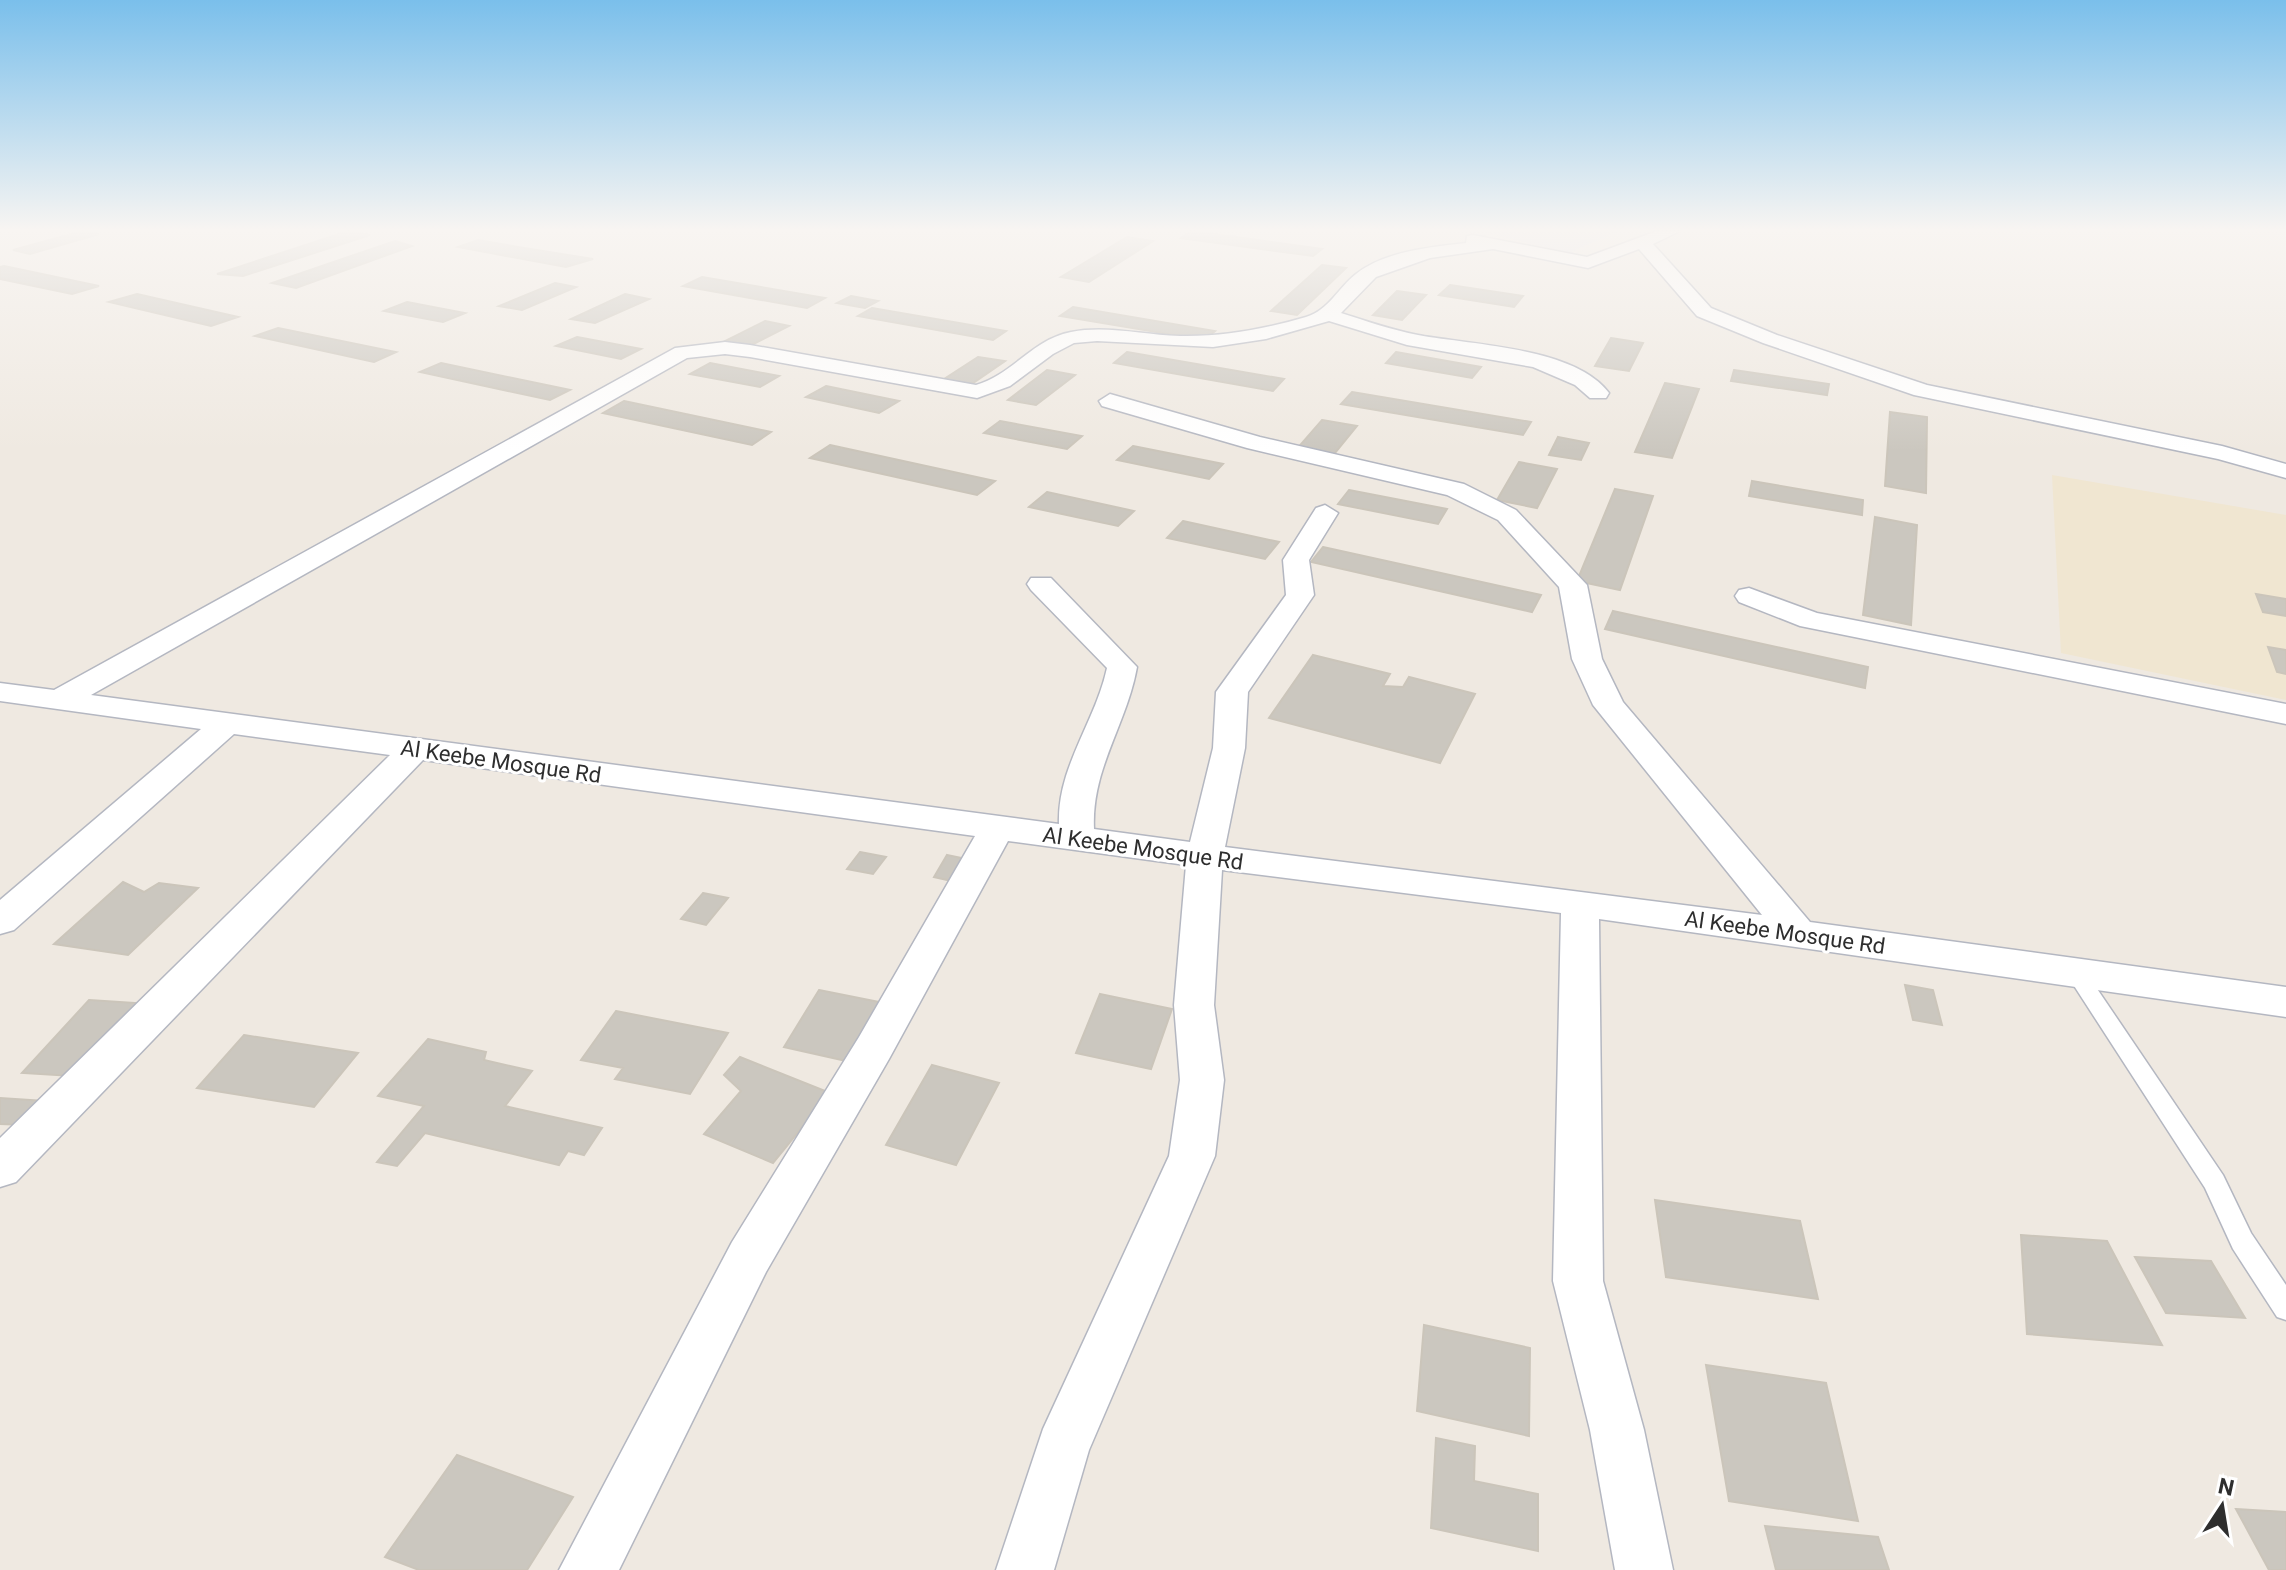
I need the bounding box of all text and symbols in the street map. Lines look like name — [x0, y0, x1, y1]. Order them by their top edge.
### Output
street label: Al Keebe Mosque Rd — [399, 735, 603, 788]
street label: Al Keebe Mosque Rd — [1041, 822, 1245, 875]
street label: Al Keebe Mosque Rd — [1683, 906, 1887, 959]
north arrow — [2182, 1466, 2262, 1546]
text: N — [2216, 1473, 2236, 1501]

